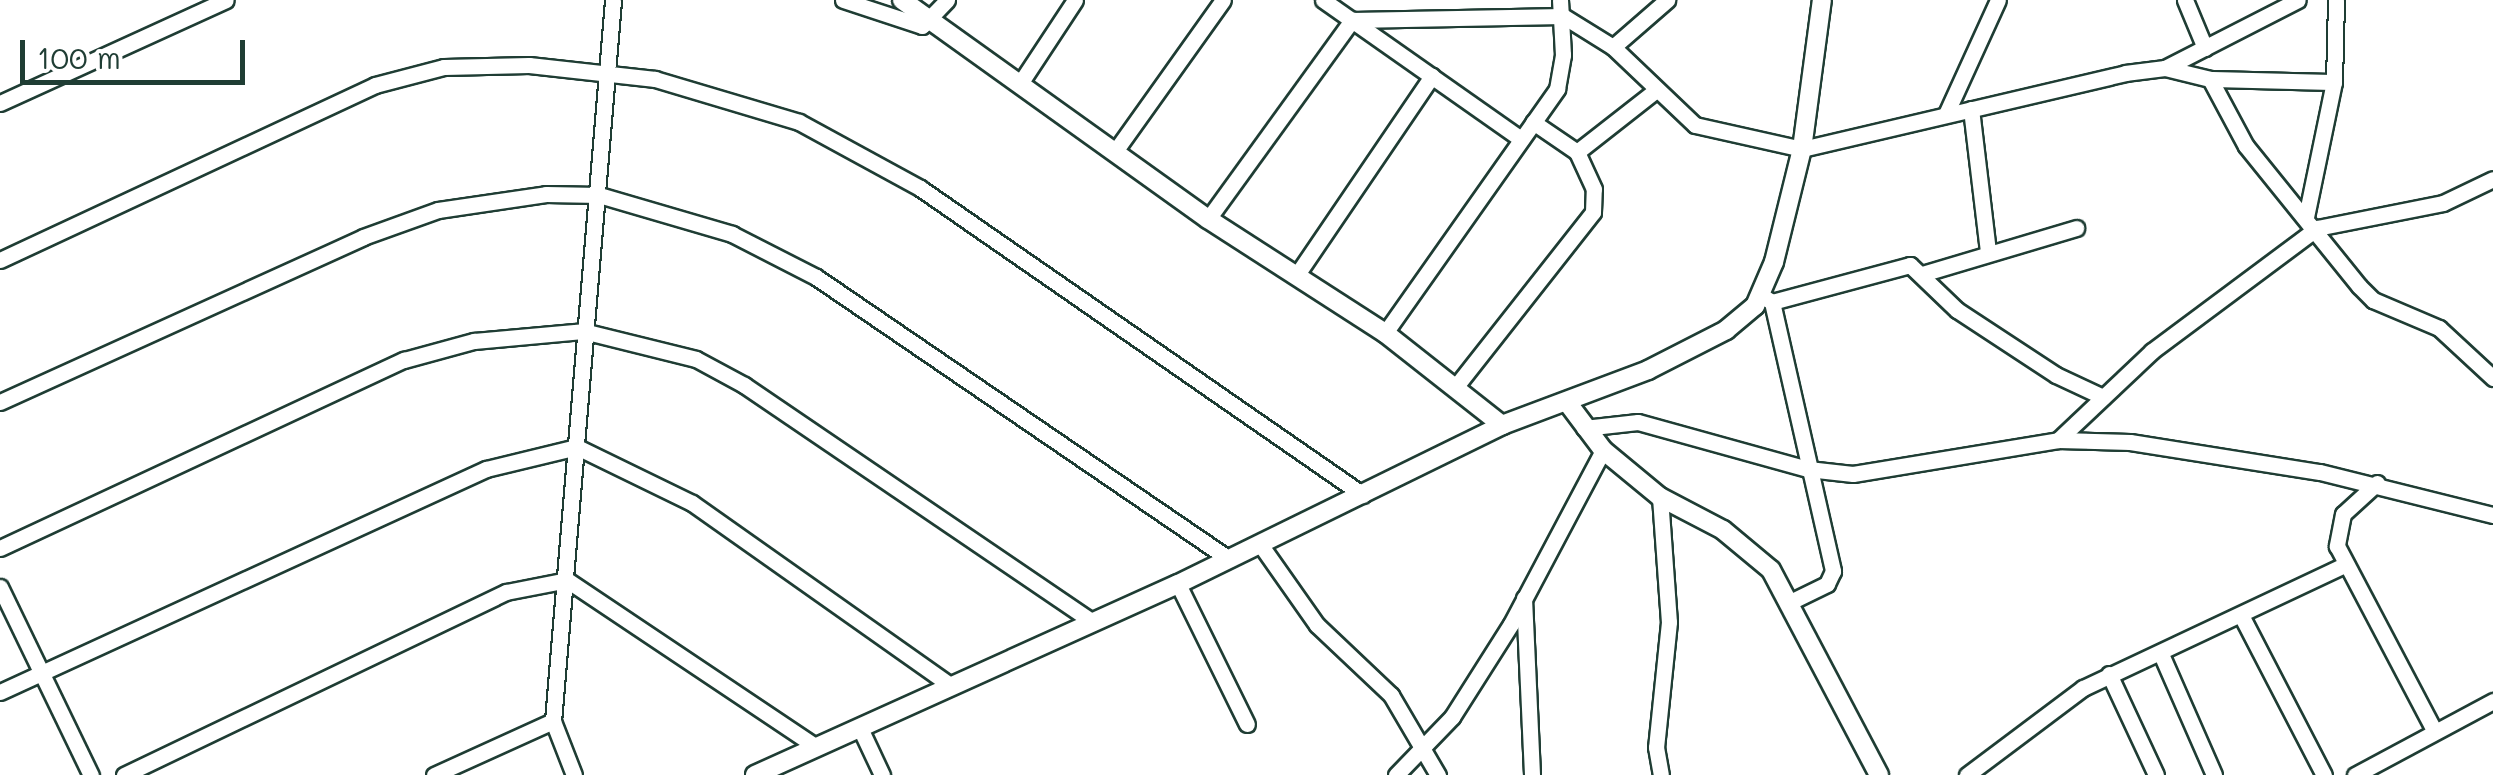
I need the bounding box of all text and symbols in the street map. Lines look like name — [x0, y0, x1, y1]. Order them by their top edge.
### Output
scale bar — [25, 20, 250, 82]
text: 100 m — [37, 37, 121, 77]

